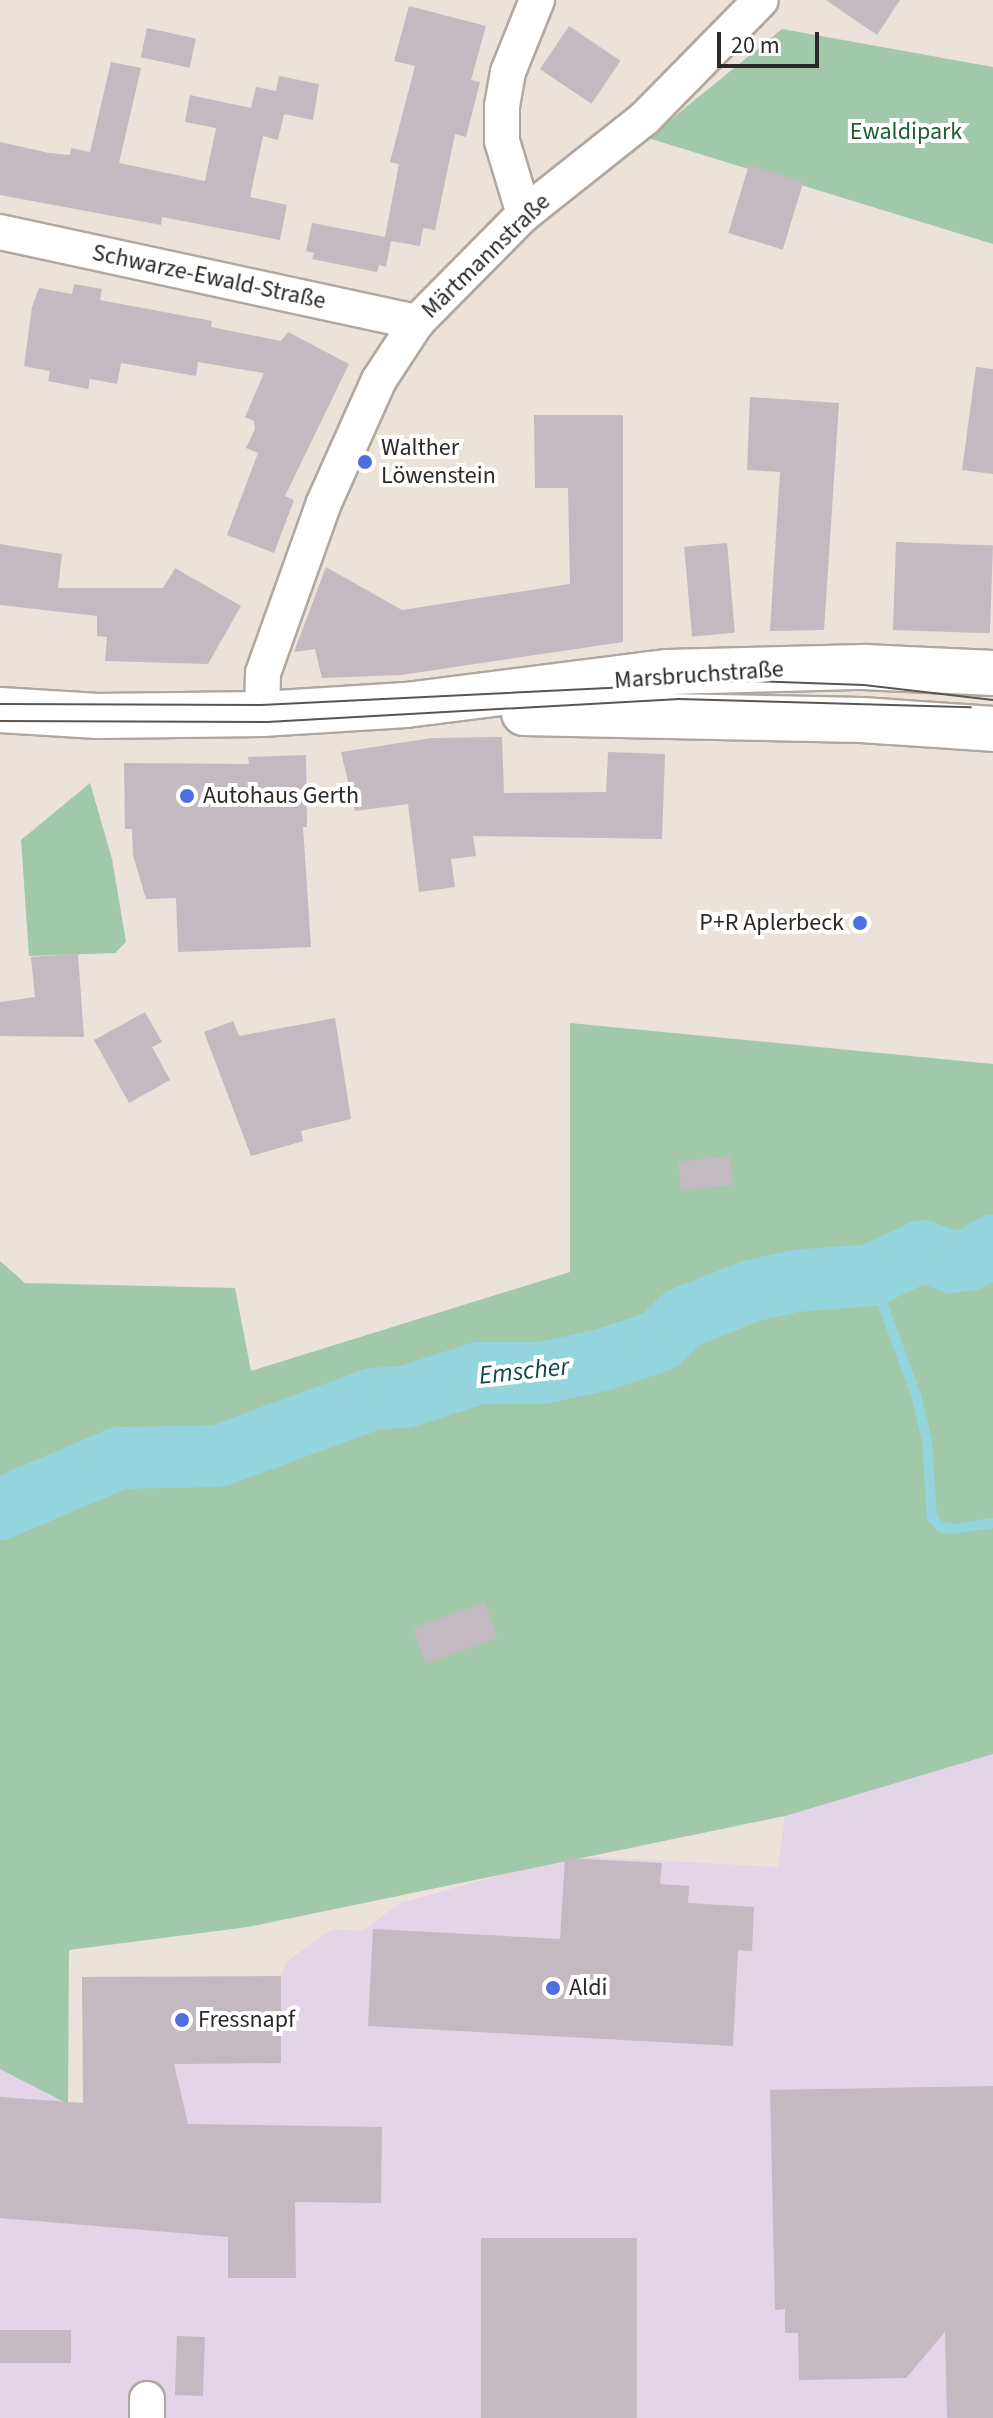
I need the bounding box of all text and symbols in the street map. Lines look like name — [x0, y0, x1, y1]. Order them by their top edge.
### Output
scale bar — [721, 16, 823, 66]
text: 20 m — [731, 28, 780, 63]
park label: Ewaldipark — [850, 118, 962, 146]
street label: Märtmannstraße — [416, 187, 556, 325]
street label: Schwarze-Ewald-Straße — [90, 238, 328, 316]
place label: Walther Löwenstein — [381, 434, 496, 490]
marker: Walther Löwenstein — [356, 453, 374, 471]
street label: Marsbruchstraße — [613, 655, 785, 695]
place label: Autohaus Gerth — [203, 782, 359, 810]
marker: Autohaus Gerth — [178, 787, 196, 805]
place label: P+R Aplerbeck — [699, 909, 844, 937]
marker: P+R Aplerbeck — [851, 914, 869, 932]
water label: Emscher — [477, 1351, 571, 1391]
place label: Aldi — [569, 1974, 607, 2002]
marker: Aldi — [544, 1979, 562, 1997]
place label: Fressnapf — [198, 2006, 295, 2034]
marker: Fressnapf — [173, 2011, 191, 2029]

